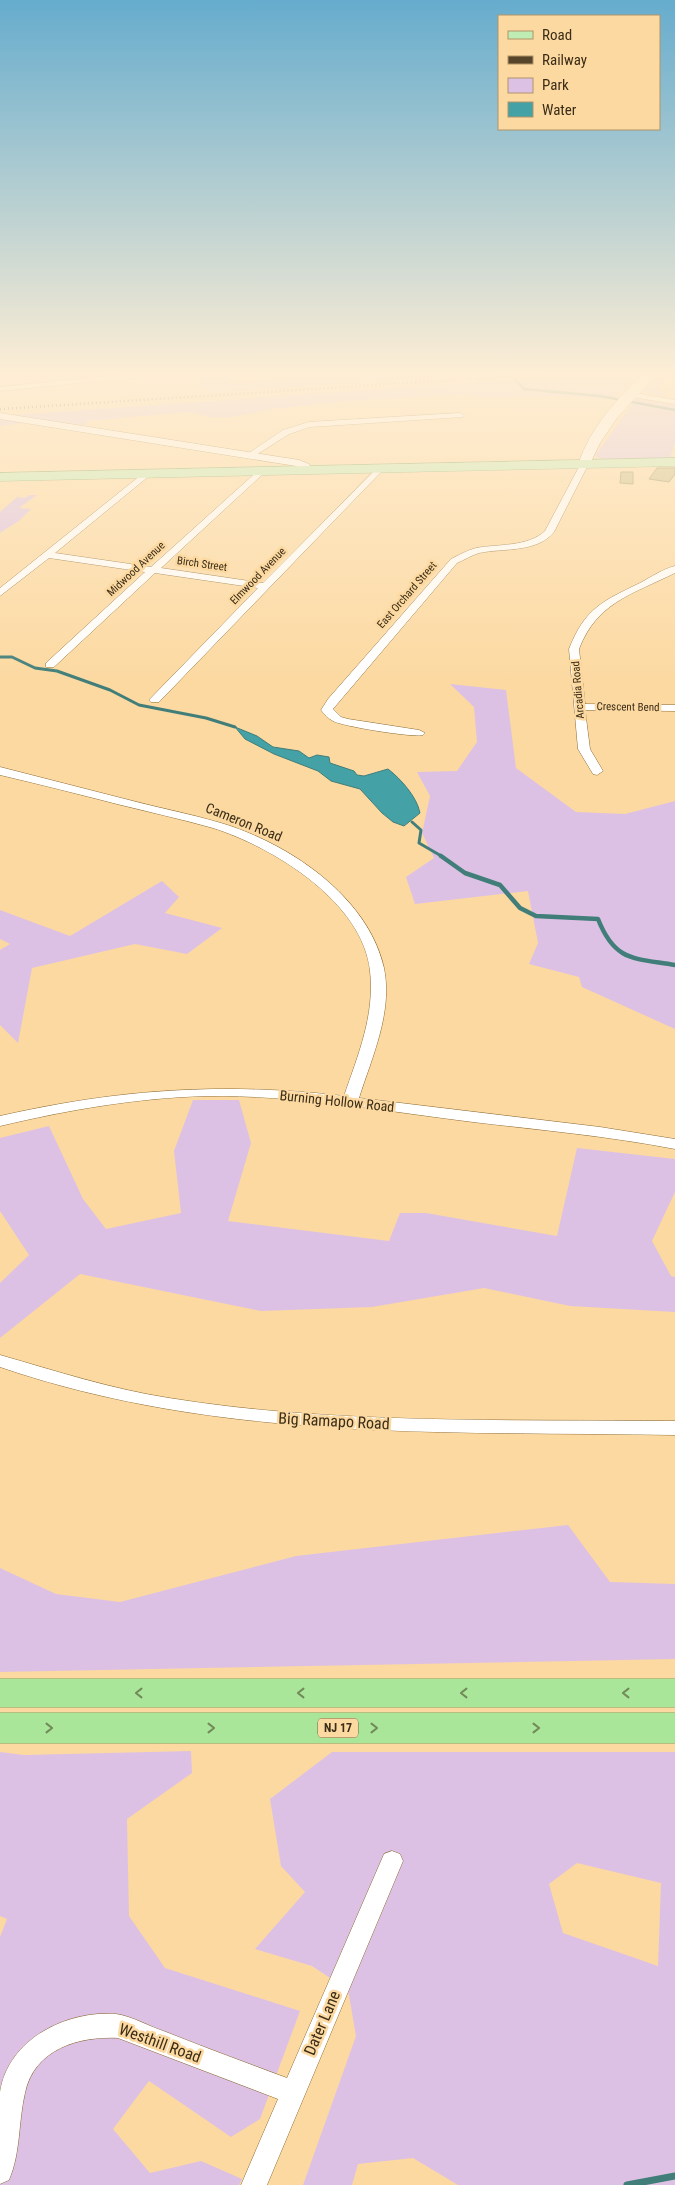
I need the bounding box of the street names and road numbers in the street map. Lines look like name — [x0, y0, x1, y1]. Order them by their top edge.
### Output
street label: Midwood Avenue — [104, 539, 168, 599]
street label: Elmwood Avenue — [228, 545, 288, 607]
street label: Birch Street — [176, 554, 228, 574]
street label: East Orchard Street — [375, 559, 439, 631]
street label: Arcadia Road — [569, 661, 587, 719]
street label: Crescent Bend — [596, 700, 660, 714]
street label: Cameron Road — [203, 799, 285, 845]
street label: Burning Hollow Road — [279, 1087, 395, 1115]
street label: Big Ramapo Road — [278, 1409, 390, 1433]
road number: NJ 17 — [318, 1719, 358, 1738]
street label: Dater Lane — [300, 1988, 344, 2058]
street label: Westhill Road — [116, 2019, 204, 2067]

